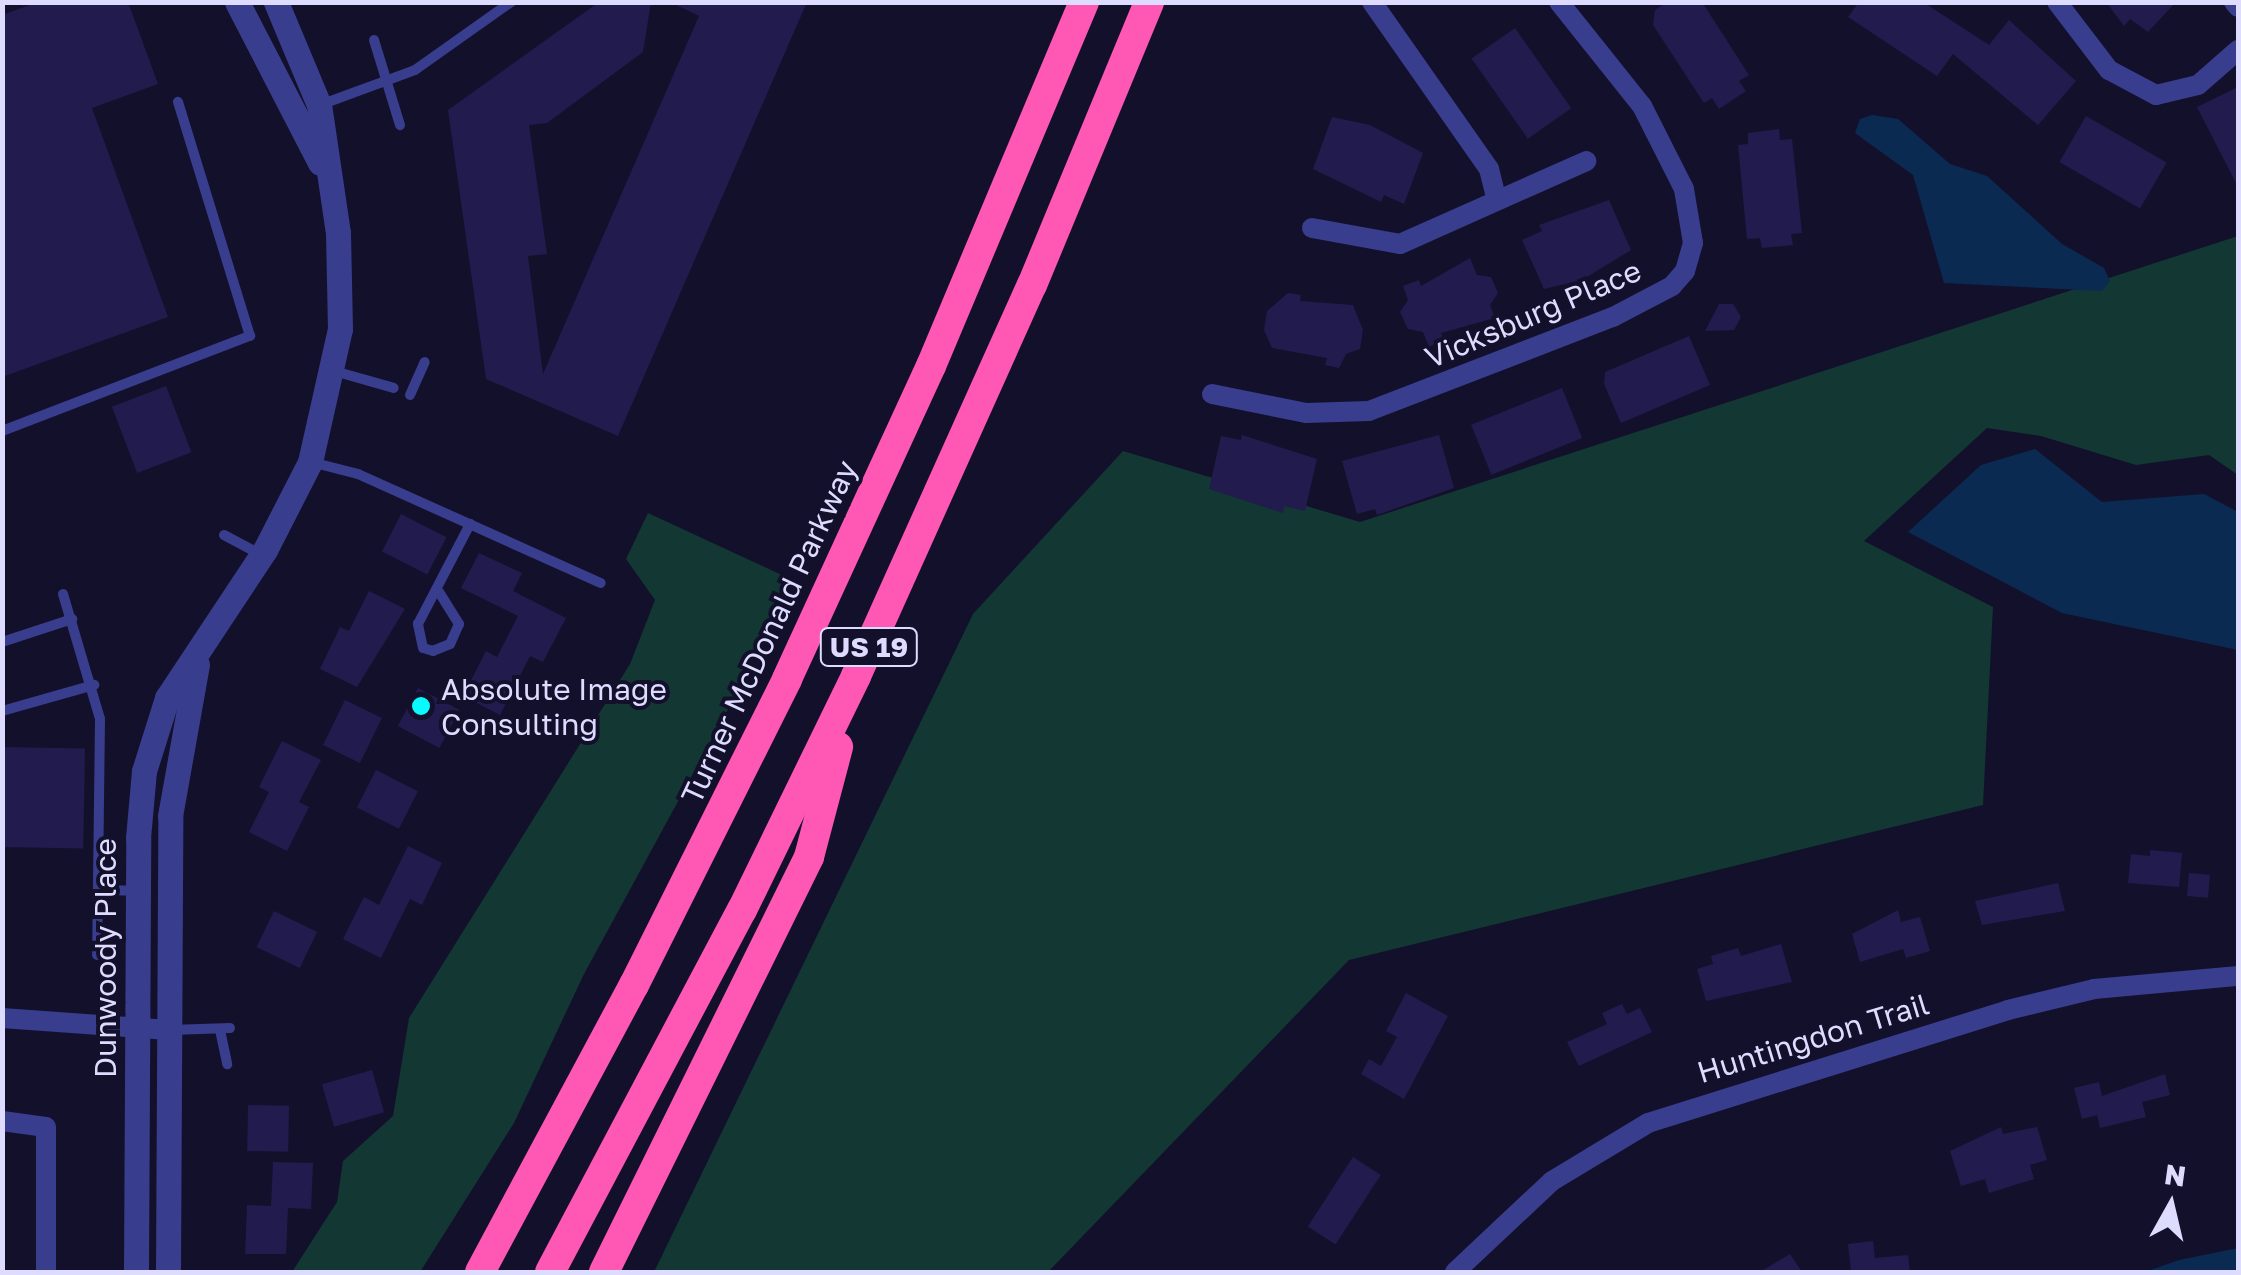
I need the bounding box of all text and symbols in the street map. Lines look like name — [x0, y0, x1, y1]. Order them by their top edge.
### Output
street label: Vicksburg Place — [1420, 252, 1646, 376]
street label: Turner McDonald Parkway — [674, 455, 864, 809]
road number: US 19 — [819, 624, 919, 670]
place label: Absolute Image Consulting — [441, 671, 667, 742]
marker: Absolute Image Consulting — [410, 695, 432, 717]
street label: Dunwoody Place — [87, 838, 123, 1078]
street label: Huntingdon Trail — [1693, 986, 1933, 1090]
north arrow — [2121, 1155, 2221, 1255]
text: N — [2162, 1157, 2188, 1193]

